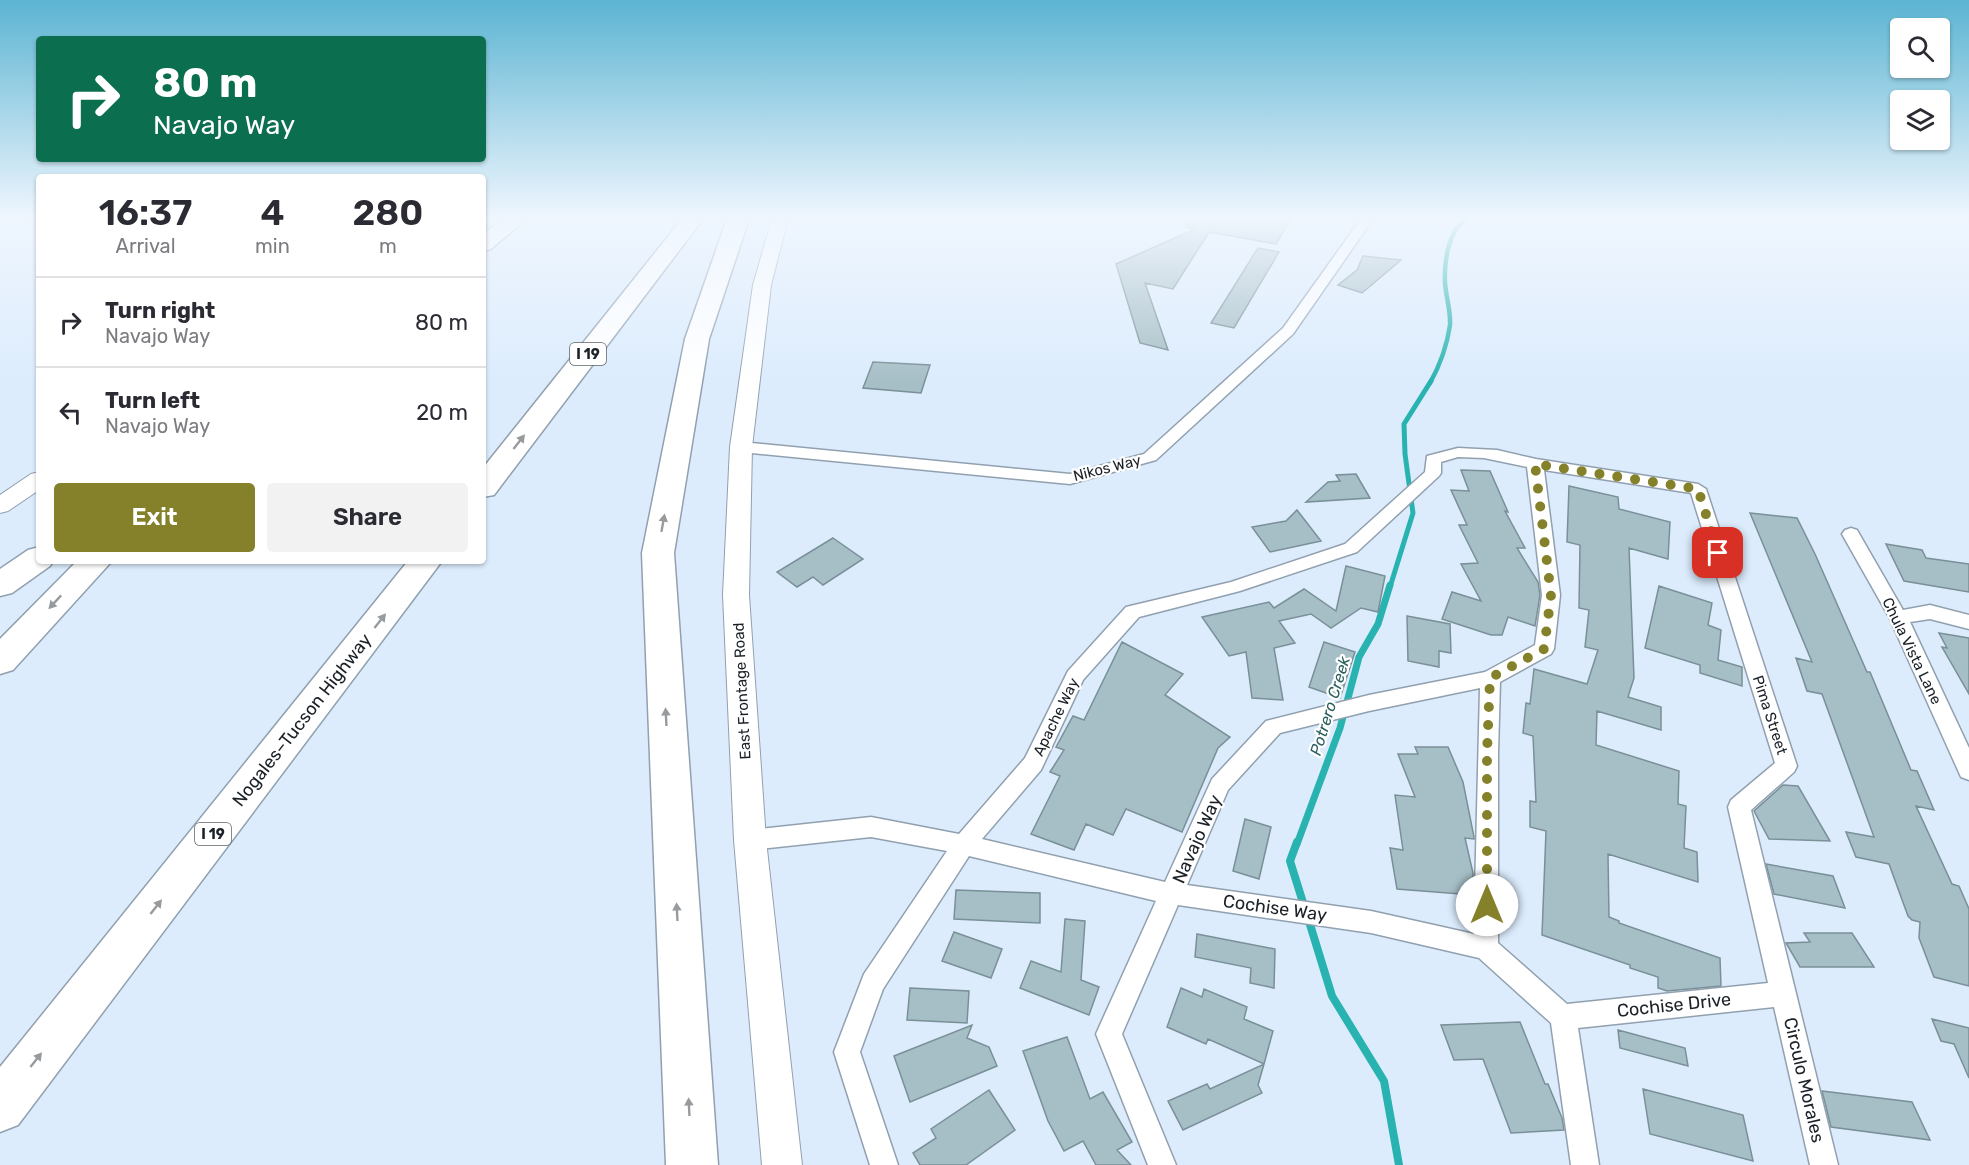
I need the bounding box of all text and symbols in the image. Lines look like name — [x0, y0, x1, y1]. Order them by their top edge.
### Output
map controls — [1890, 18, 1950, 150]
button: search — [1890, 18, 1950, 78]
text: 80 m — [153, 58, 257, 108]
icon: right — [54, 60, 132, 138]
button: layers — [1890, 90, 1950, 150]
text: Navajo Way — [153, 109, 295, 141]
text: 16:37 — [99, 191, 192, 234]
text: 4 — [260, 191, 284, 234]
text: 280 — [352, 191, 423, 234]
text: Arrival — [116, 234, 176, 258]
text: min — [255, 234, 290, 258]
text: m — [379, 234, 397, 258]
text: Turn right — [105, 297, 215, 324]
icon: right — [54, 306, 87, 339]
text: 80 m — [415, 309, 468, 336]
text: Navajo Way — [105, 324, 210, 348]
road number: I 19 — [570, 343, 606, 365]
text: Turn left — [105, 387, 200, 414]
icon: left — [54, 396, 87, 429]
text: 20 m — [416, 399, 468, 426]
text: Navajo Way — [105, 414, 210, 438]
one-way arrow — [513, 434, 525, 450]
street label: Nikos Way — [1071, 451, 1143, 485]
button: Exit — [54, 483, 255, 552]
button: Share — [267, 483, 468, 552]
one-way arrow — [659, 513, 668, 532]
pin — [1692, 527, 1743, 578]
icon: arrive — [1701, 536, 1734, 569]
one-way arrow — [48, 595, 62, 610]
street label: Chula Vista Lane — [1878, 595, 1946, 707]
one-way arrow — [373, 613, 385, 628]
street label: East Frontage Road — [729, 622, 755, 760]
street label: Nogales–Tucson Highway — [228, 629, 376, 811]
water label: Potrero Creek — [1306, 654, 1354, 758]
street label: Pima Street — [1749, 673, 1791, 757]
street label: Apache Way — [1029, 675, 1083, 759]
one-way arrow — [662, 708, 671, 727]
street label: Navajo Way — [1168, 791, 1226, 887]
road number: I 19 — [195, 823, 231, 845]
position arrow — [1455, 873, 1519, 937]
street label: Cochise Way — [1222, 890, 1328, 926]
one-way arrow — [150, 899, 162, 914]
one-way arrow — [673, 902, 682, 921]
street label: Cochise Drive — [1616, 988, 1732, 1022]
street label: Circulo Morales — [1779, 1015, 1829, 1145]
one-way arrow — [30, 1053, 42, 1069]
one-way arrow — [684, 1097, 693, 1116]

